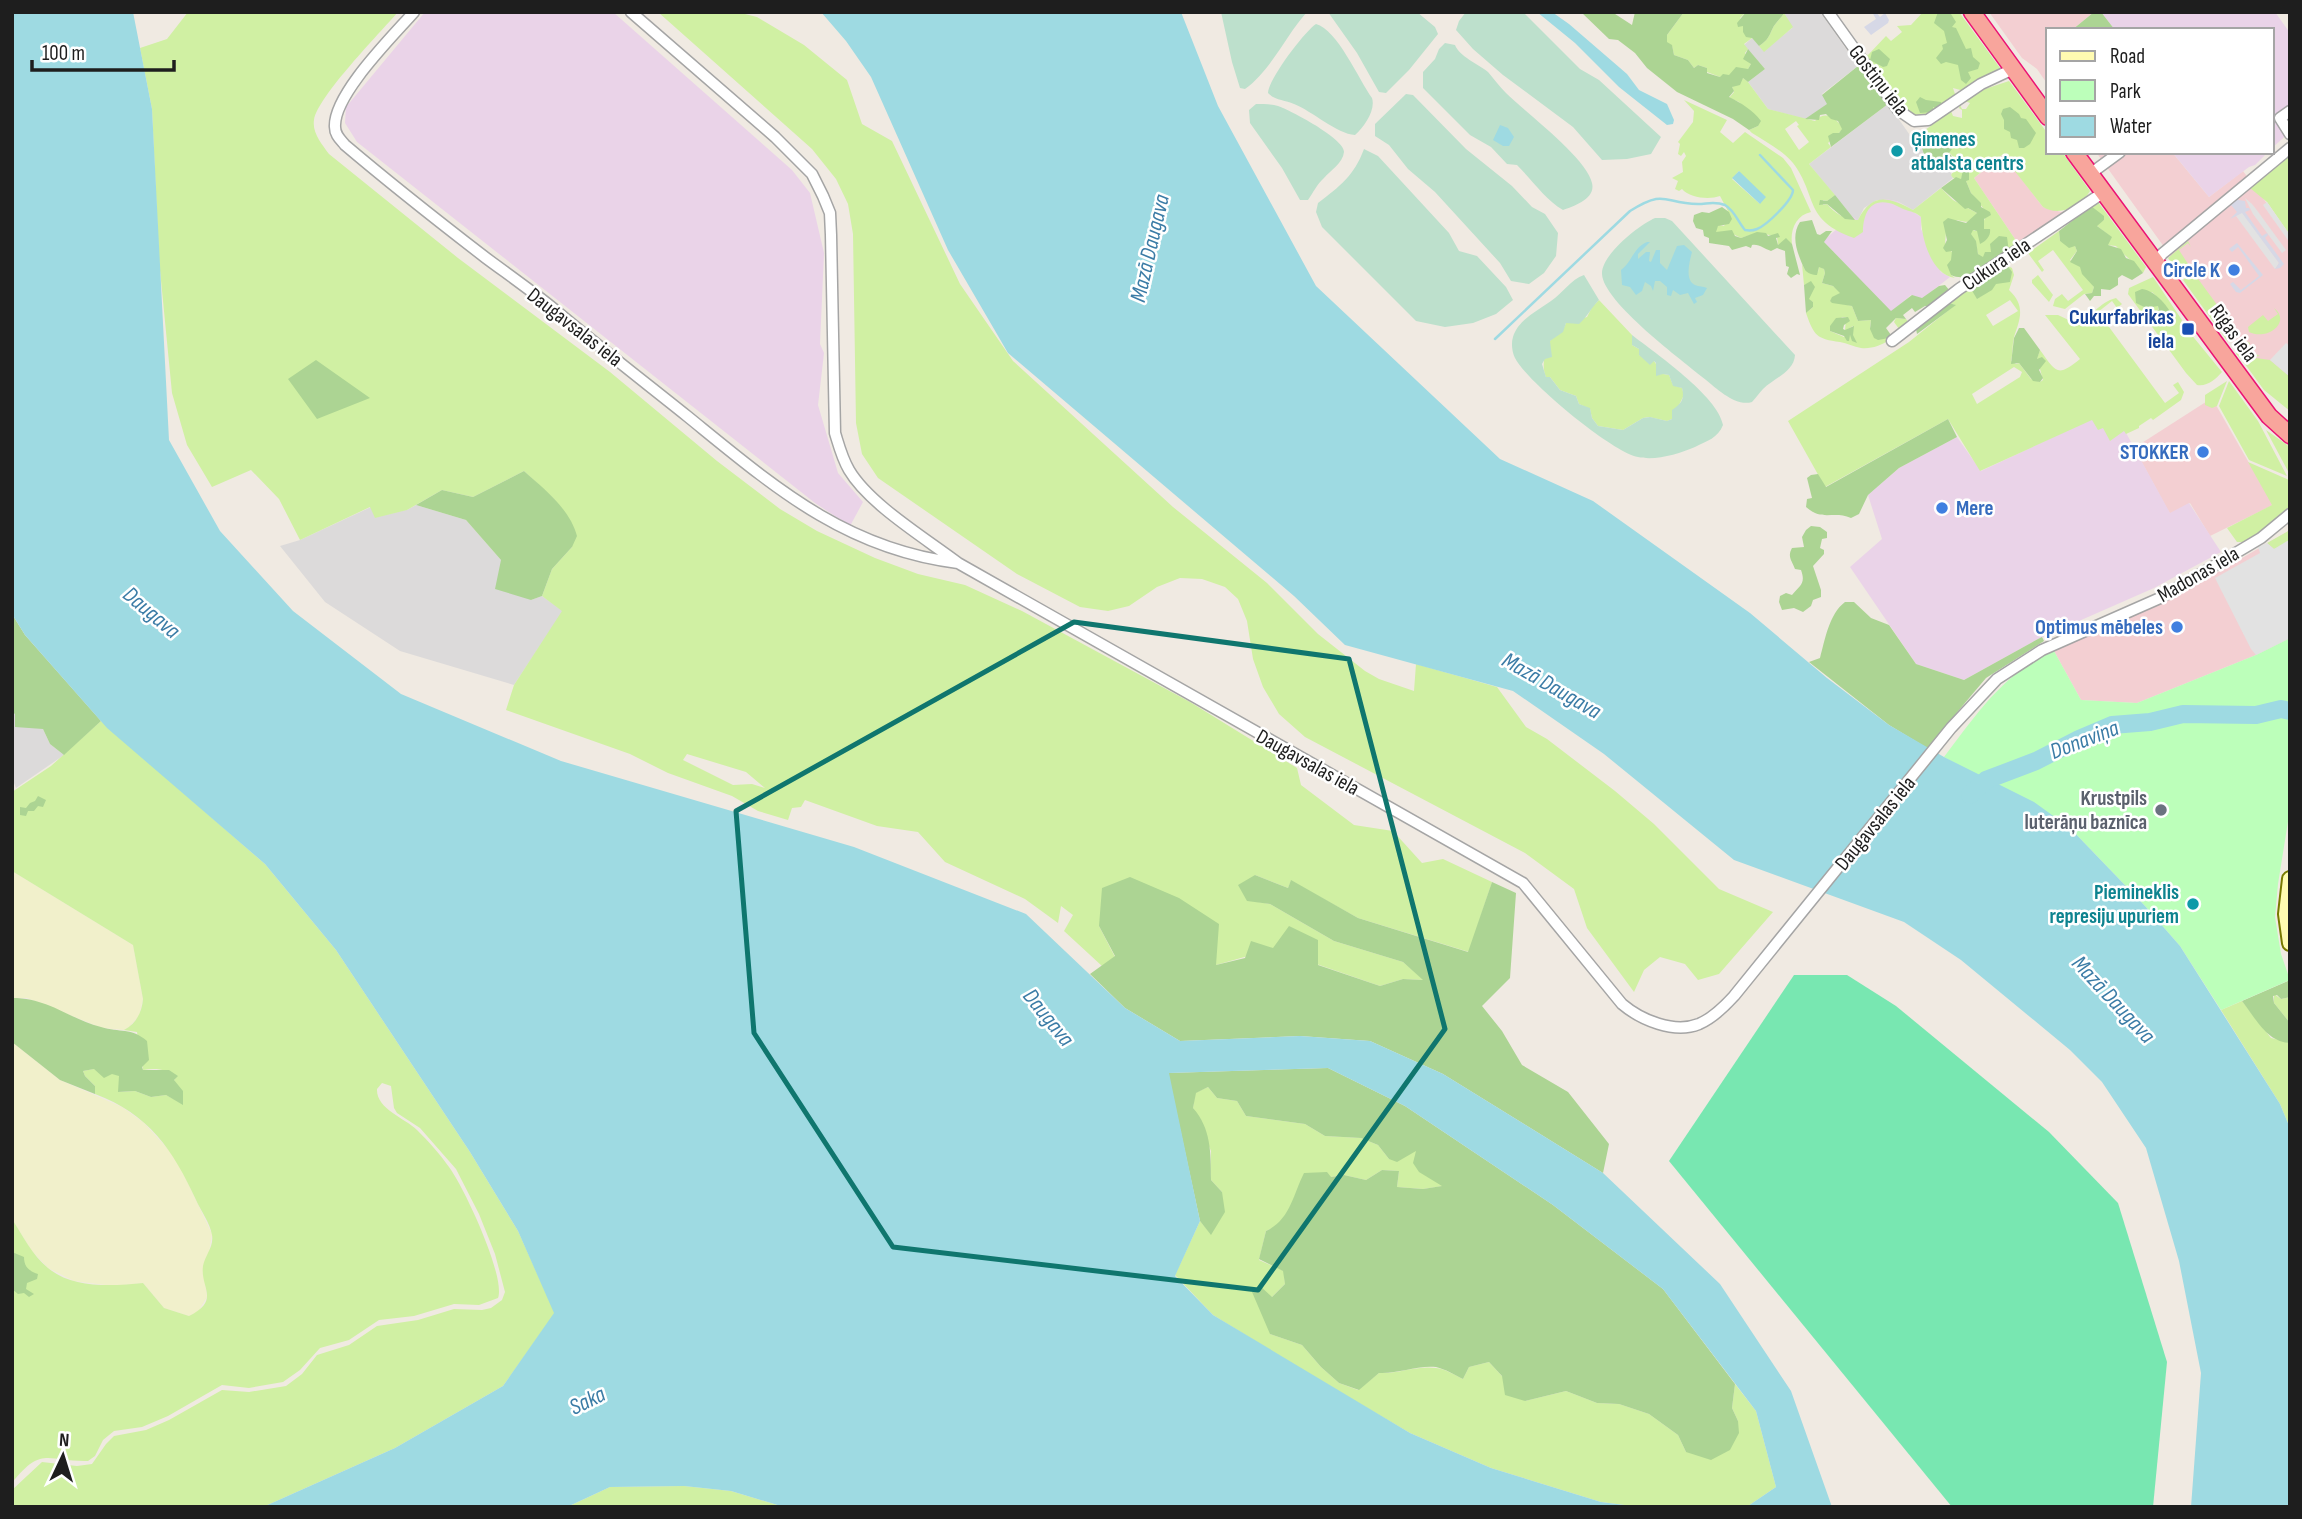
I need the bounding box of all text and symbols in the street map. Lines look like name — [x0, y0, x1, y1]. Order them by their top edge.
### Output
scale bar — [32, 28, 173, 72]
legend — [2046, 28, 2274, 154]
street label: Gostiņu iela — [1843, 40, 1914, 121]
text: 100 m — [42, 41, 85, 66]
text: Road — [2110, 44, 2145, 69]
text: Park — [2110, 79, 2141, 104]
text: Water — [2110, 114, 2152, 139]
place label: Ģimenes atbalsta centrs — [1911, 127, 2024, 176]
marker: Ģimenes atbalsta centrs — [1889, 143, 1905, 159]
water label: Mazā Daugava — [1124, 191, 1176, 305]
street label: Cukura iela — [1957, 232, 2035, 296]
place label: Circle K — [2163, 258, 2221, 283]
marker: Circle K — [2226, 262, 2242, 278]
street label: Daugavsalas iela — [522, 282, 627, 372]
street label: Rīgas iela — [2204, 300, 2263, 367]
place label: Cukurfabrikas iela — [2069, 305, 2174, 354]
marker: Cukurfabrikas iela — [2180, 321, 2196, 337]
place label: STOKKER — [2120, 440, 2189, 465]
marker: STOKKER — [2195, 444, 2211, 460]
place label: Mere — [1956, 496, 1994, 521]
marker: Mere — [1934, 500, 1950, 516]
street label: Madonas iela — [2153, 541, 2244, 608]
water label: Daugava — [117, 581, 186, 645]
place label: Optimus mēbeles — [2035, 615, 2163, 640]
marker: Optimus mēbeles — [2169, 619, 2185, 635]
water label: Mazā Daugava — [1497, 646, 1607, 726]
water label: Donaviņa — [2046, 714, 2123, 766]
street label: Daugavsalas iela — [1252, 724, 1364, 801]
street label: Daugavsalas iela — [1830, 771, 1921, 875]
place label: Krustpils luterāņu baznīca — [2025, 786, 2147, 835]
marker: Krustpils luterāņu baznīca — [2153, 802, 2169, 818]
place label: Piemineklis represiju upuriem — [2049, 880, 2179, 929]
marker: Piemineklis represiju upuriem — [2185, 896, 2201, 912]
water label: Mazā Daugava — [2066, 950, 2161, 1050]
water label: Daugava — [1016, 983, 1080, 1053]
water label: Saka — [565, 1380, 611, 1421]
north arrow — [28, 1421, 98, 1491]
text: N — [58, 1429, 70, 1452]

